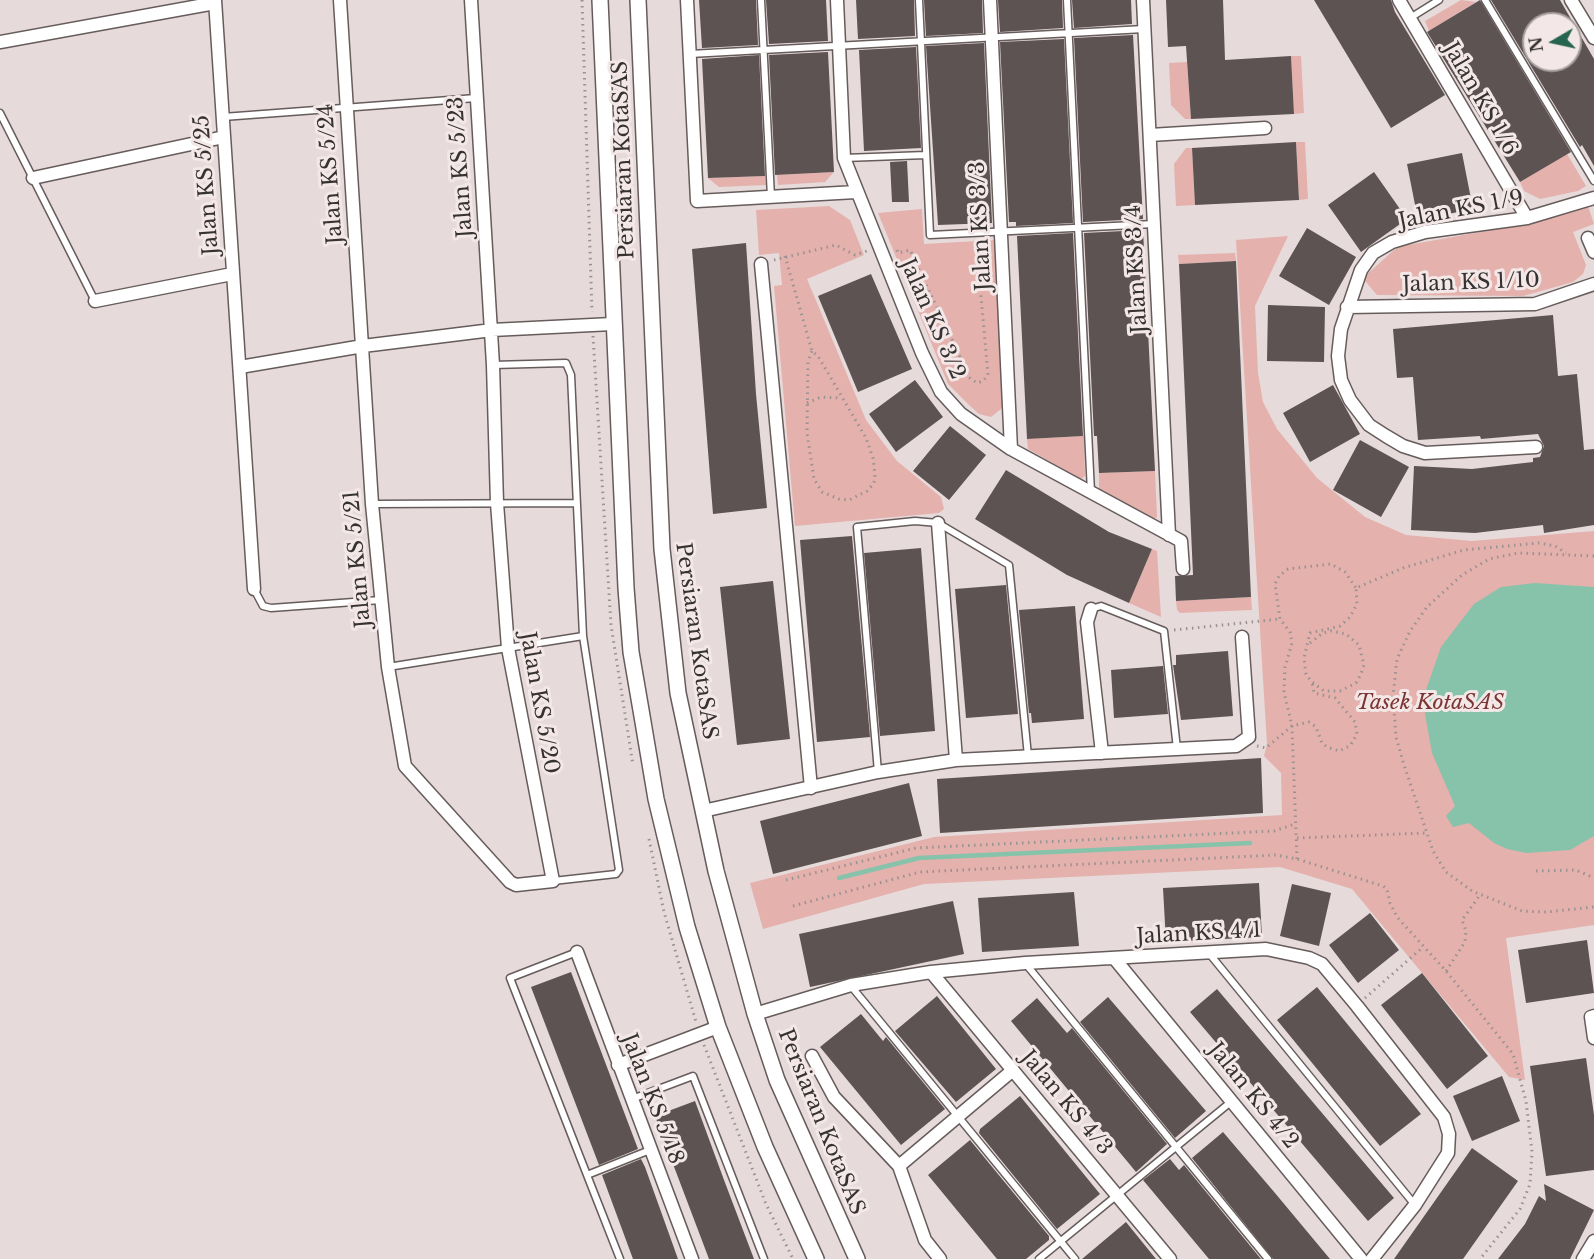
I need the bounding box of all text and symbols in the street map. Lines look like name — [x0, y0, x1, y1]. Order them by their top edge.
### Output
north arrow — [1522, 12, 1582, 72]
text: N — [1525, 36, 1547, 54]
street label: Jalan KS 1/6 — [1437, 38, 1523, 160]
street label: Persiaran KotaSAS — [608, 60, 640, 260]
street label: Jalan KS 5/23 — [443, 96, 479, 238]
street label: Jalan KS 5/24 — [314, 103, 348, 245]
street label: Jalan KS 5/25 — [190, 114, 224, 256]
street label: Jalan KS 3/3 — [965, 161, 997, 291]
street label: Jalan KS 1/9 — [1396, 186, 1526, 234]
street label: Jalan KS 3/4 — [1121, 204, 1153, 334]
street label: Jalan KS 3/2 — [894, 255, 970, 383]
street label: Jalan KS 1/10 — [1402, 268, 1540, 298]
street label: Jalan KS 5/21 — [339, 489, 377, 629]
street label: Persiaran KotaSAS — [670, 541, 722, 741]
street label: Jalan KS 5/20 — [514, 630, 564, 776]
park label: Tasek KotaSAS — [1356, 690, 1504, 716]
street label: Jalan KS 4/1 — [1136, 918, 1262, 950]
street label: Persiaran KotaSAS — [772, 1025, 870, 1219]
street label: Jalan KS 5/18 — [616, 1030, 688, 1168]
street label: Jalan KS 4/2 — [1203, 1038, 1303, 1154]
street label: Jalan KS 4/3 — [1015, 1045, 1117, 1161]

